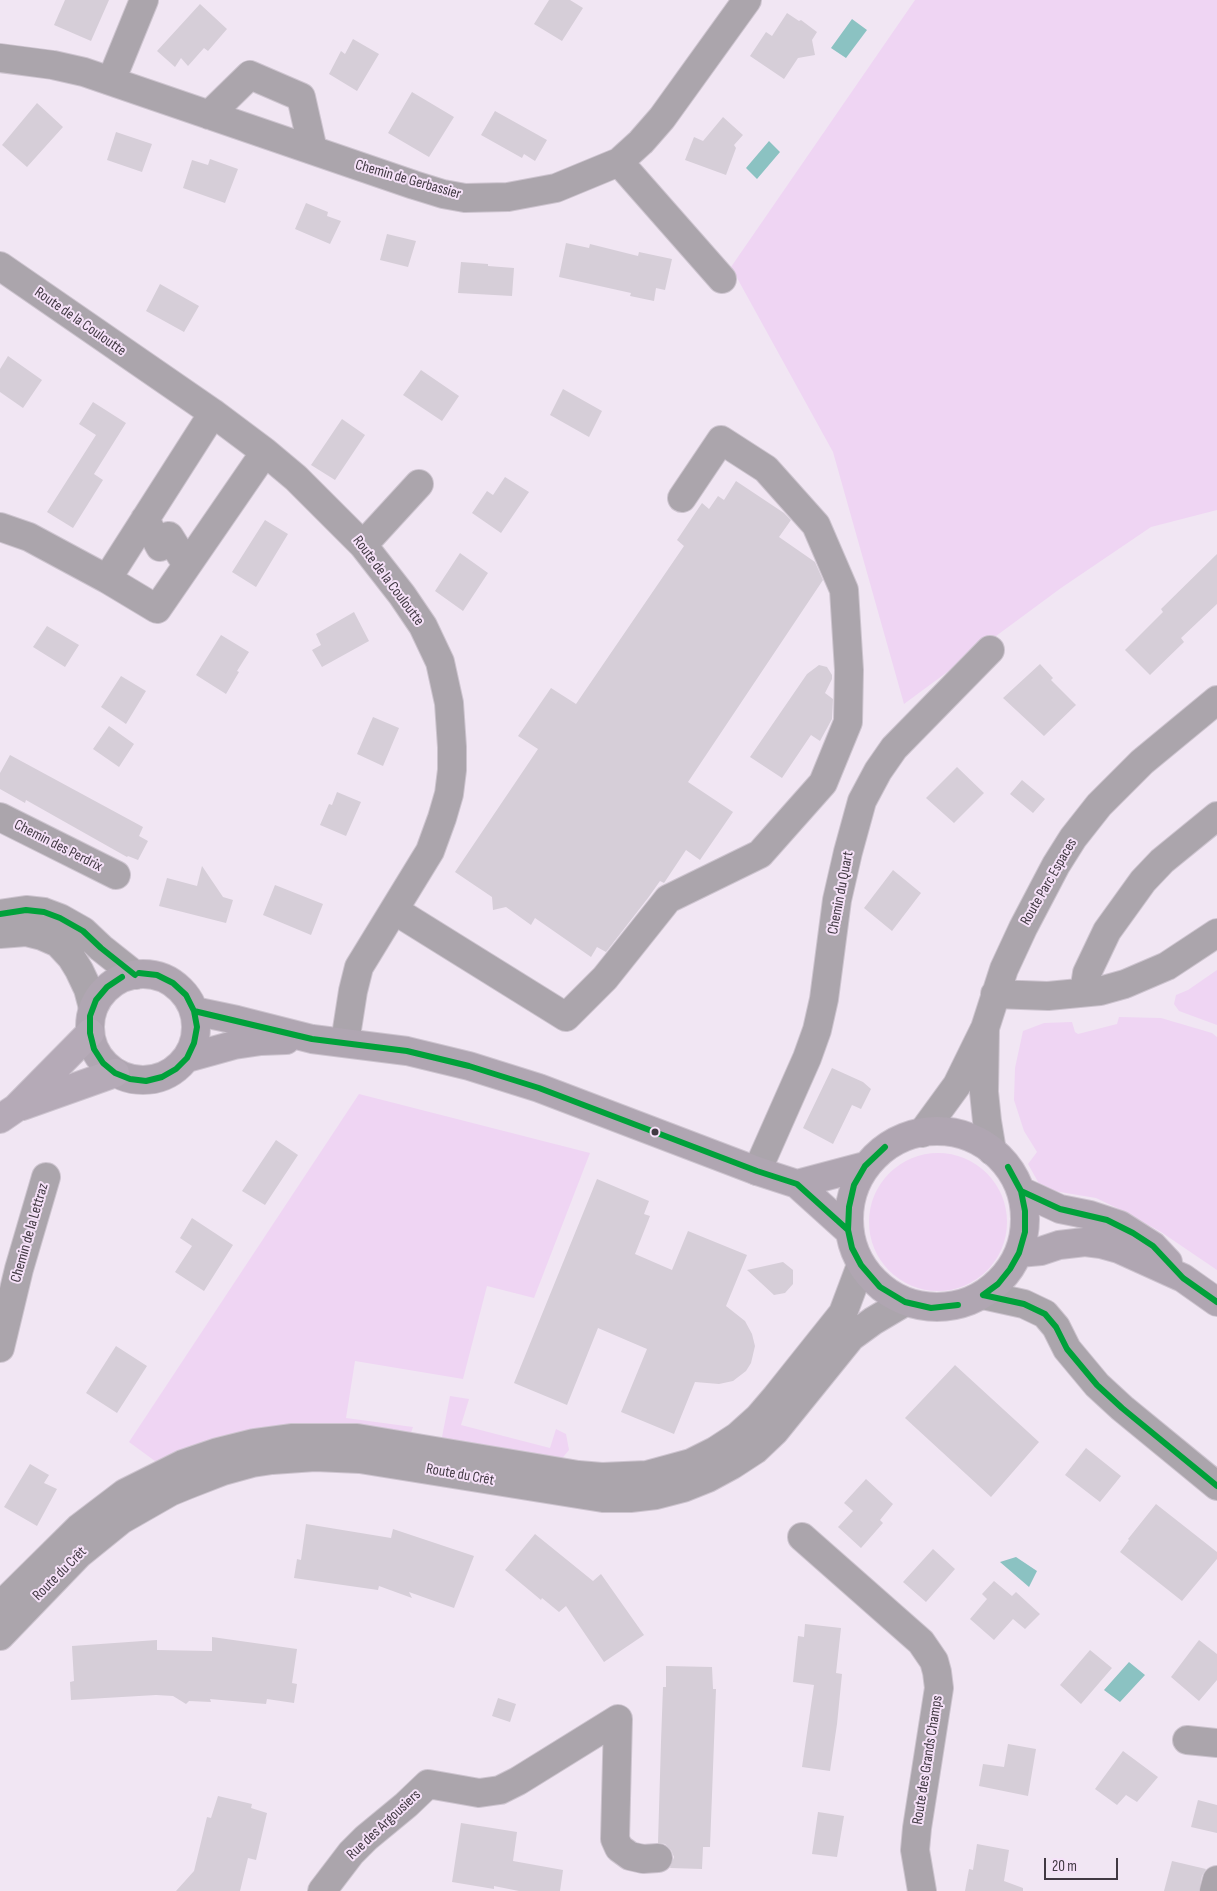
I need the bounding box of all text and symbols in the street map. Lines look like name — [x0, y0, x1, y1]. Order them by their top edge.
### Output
street label: Chemin de Gerbassier — [353, 156, 463, 204]
street label: Route de la Couloutte — [31, 284, 129, 360]
street label: Route de la Couloutte — [348, 533, 428, 629]
street label: Chemin des Perdrix — [11, 816, 105, 876]
street label: Route Parc Espaces — [1017, 835, 1081, 929]
street label: Chemin du Quart — [824, 850, 858, 936]
unlabelled marker — [650, 1127, 660, 1137]
street label: Chemin de la Lettraz — [7, 1181, 53, 1285]
street label: Route du Crêt — [425, 1460, 495, 1490]
street label: Route du Crêt — [29, 1543, 91, 1605]
street label: Route des Grands Champs — [909, 1694, 947, 1826]
street label: Rue des Argousiers — [343, 1786, 425, 1864]
scale bar — [1047, 1848, 1121, 1880]
text: 20 m — [1052, 1857, 1077, 1876]

